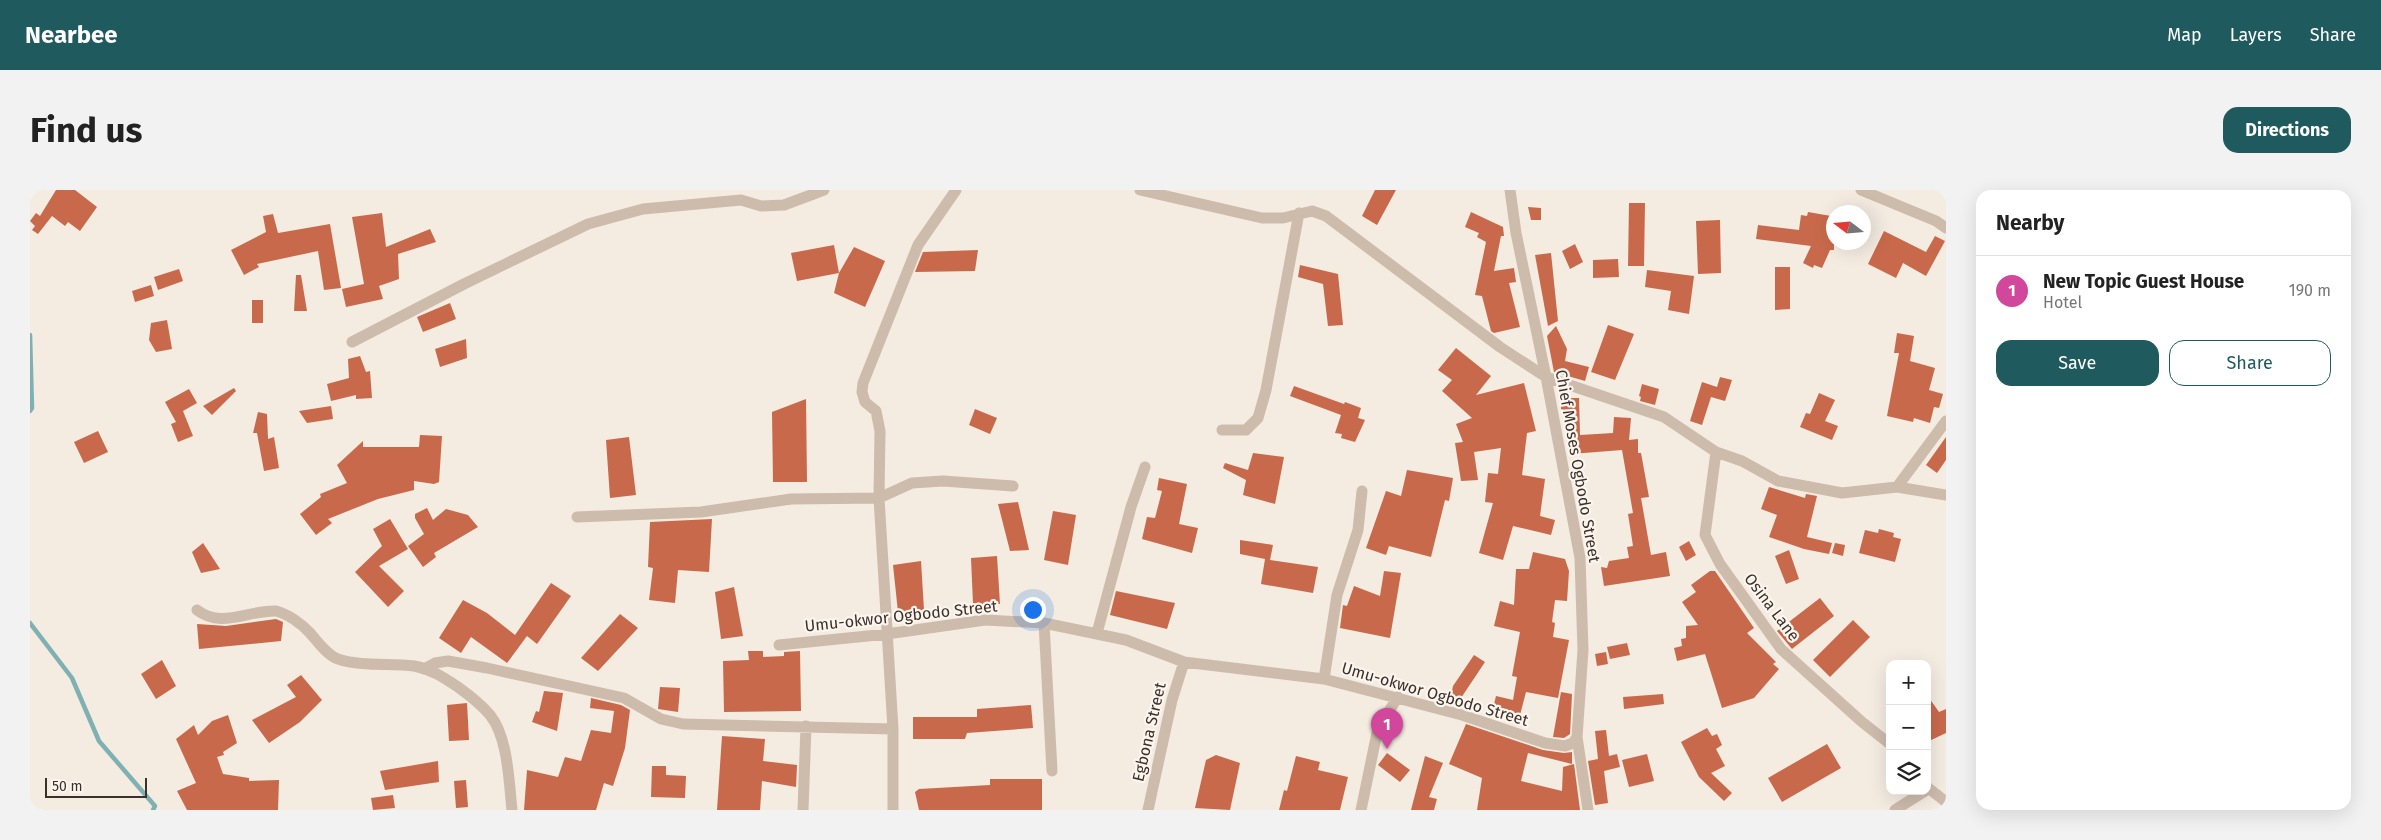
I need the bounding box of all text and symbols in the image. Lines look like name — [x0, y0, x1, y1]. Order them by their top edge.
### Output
text: Nearbee — [25, 21, 118, 49]
text: Map — [2167, 24, 2202, 46]
text: Layers — [2230, 24, 2282, 46]
text: Share — [2310, 24, 2356, 46]
button: Directions — [2223, 107, 2351, 153]
text: Find us — [30, 109, 142, 151]
north arrow — [1826, 205, 1871, 250]
text: Nearby — [1996, 210, 2064, 236]
text: New Topic Guest House — [2043, 270, 2244, 293]
text: 1 — [2008, 281, 2016, 300]
text: 190 m — [2289, 281, 2331, 300]
text: Hotel — [2043, 293, 2082, 312]
button: Save — [1996, 340, 2159, 386]
button: Share — [2169, 340, 2331, 386]
street label: Chief Moses Ogbodo Street — [1552, 368, 1604, 564]
street label: Osina Lane — [1740, 569, 1804, 645]
street label: Umu-okwor Ogbodo Street — [804, 596, 998, 636]
your location — [1020, 597, 1046, 623]
street label: Umu-okwor Ogbodo Street — [1339, 658, 1531, 730]
map controls — [1886, 660, 1931, 795]
button: + — [1886, 660, 1931, 705]
street label: Egbona Street — [1128, 680, 1170, 783]
button: − — [1886, 705, 1931, 750]
pin: 1 — [1371, 708, 1403, 749]
button: layers — [1886, 750, 1931, 795]
scale bar — [45, 775, 148, 798]
text: 50 m — [52, 778, 83, 795]

